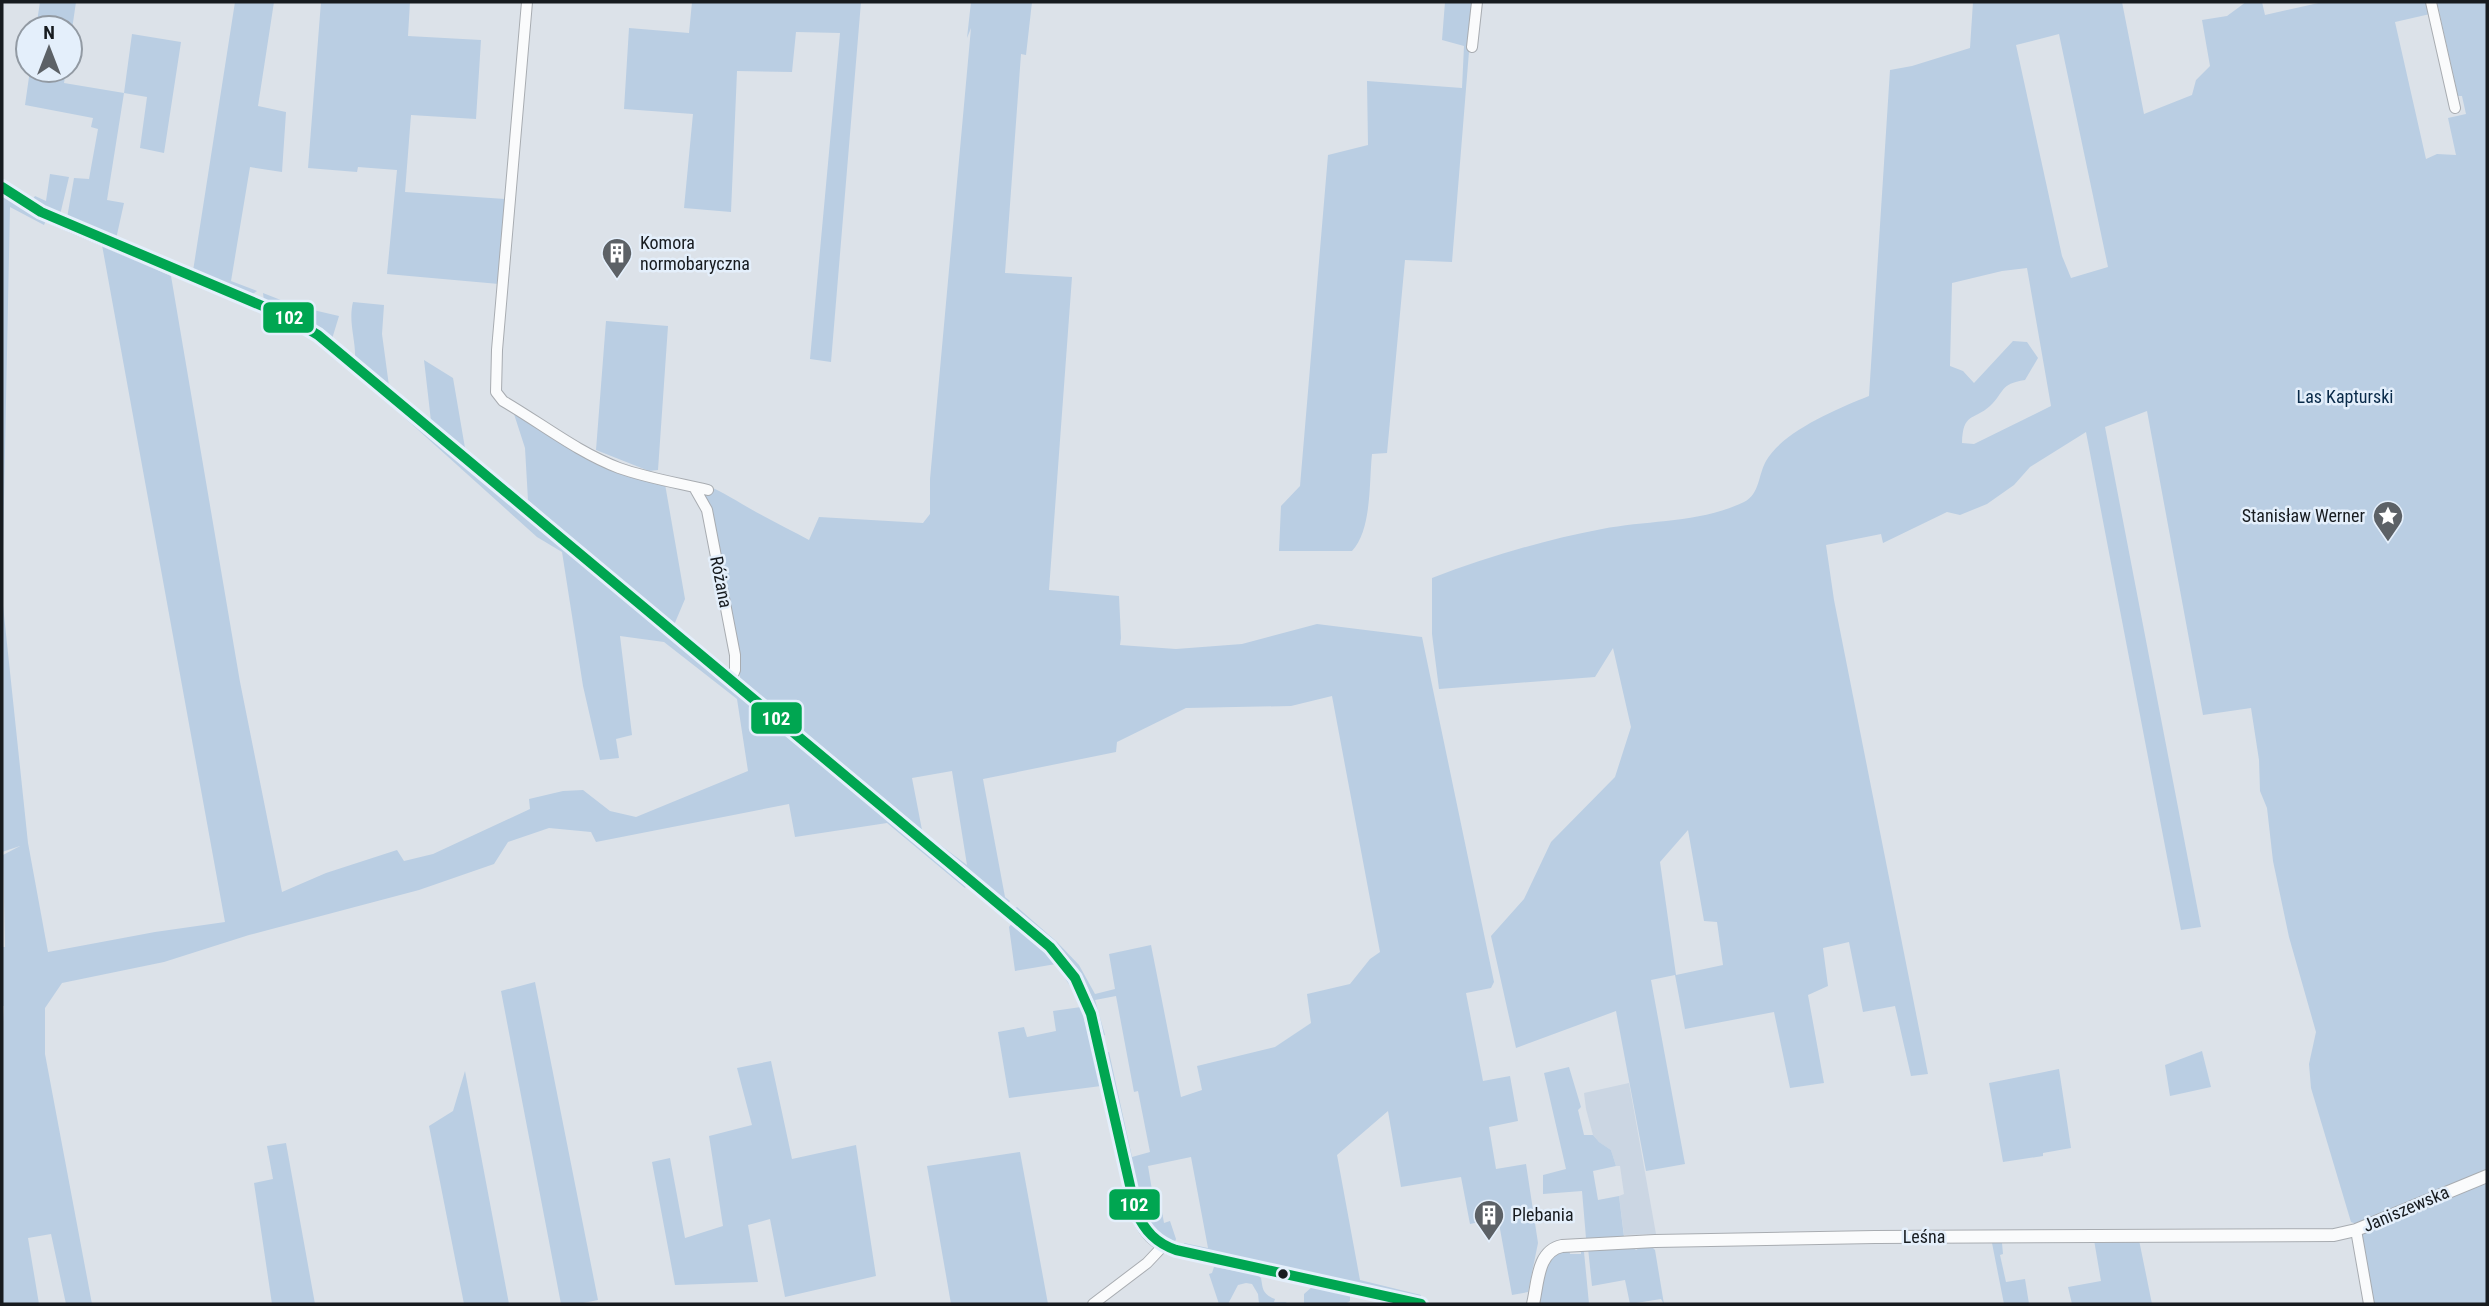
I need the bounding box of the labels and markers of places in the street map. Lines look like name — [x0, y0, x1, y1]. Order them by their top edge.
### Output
place label: Komora normobaryczna — [640, 232, 750, 274]
building icon: Komora normobaryczna — [600, 236, 634, 280]
place icon: Stanisław Werner — [2371, 499, 2405, 543]
place label: Stanisław Werner — [2242, 505, 2366, 526]
building icon: Plebania — [1472, 1198, 1506, 1242]
place label: Plebania — [1512, 1204, 1574, 1225]
unlabelled marker — [1276, 1267, 1290, 1281]

